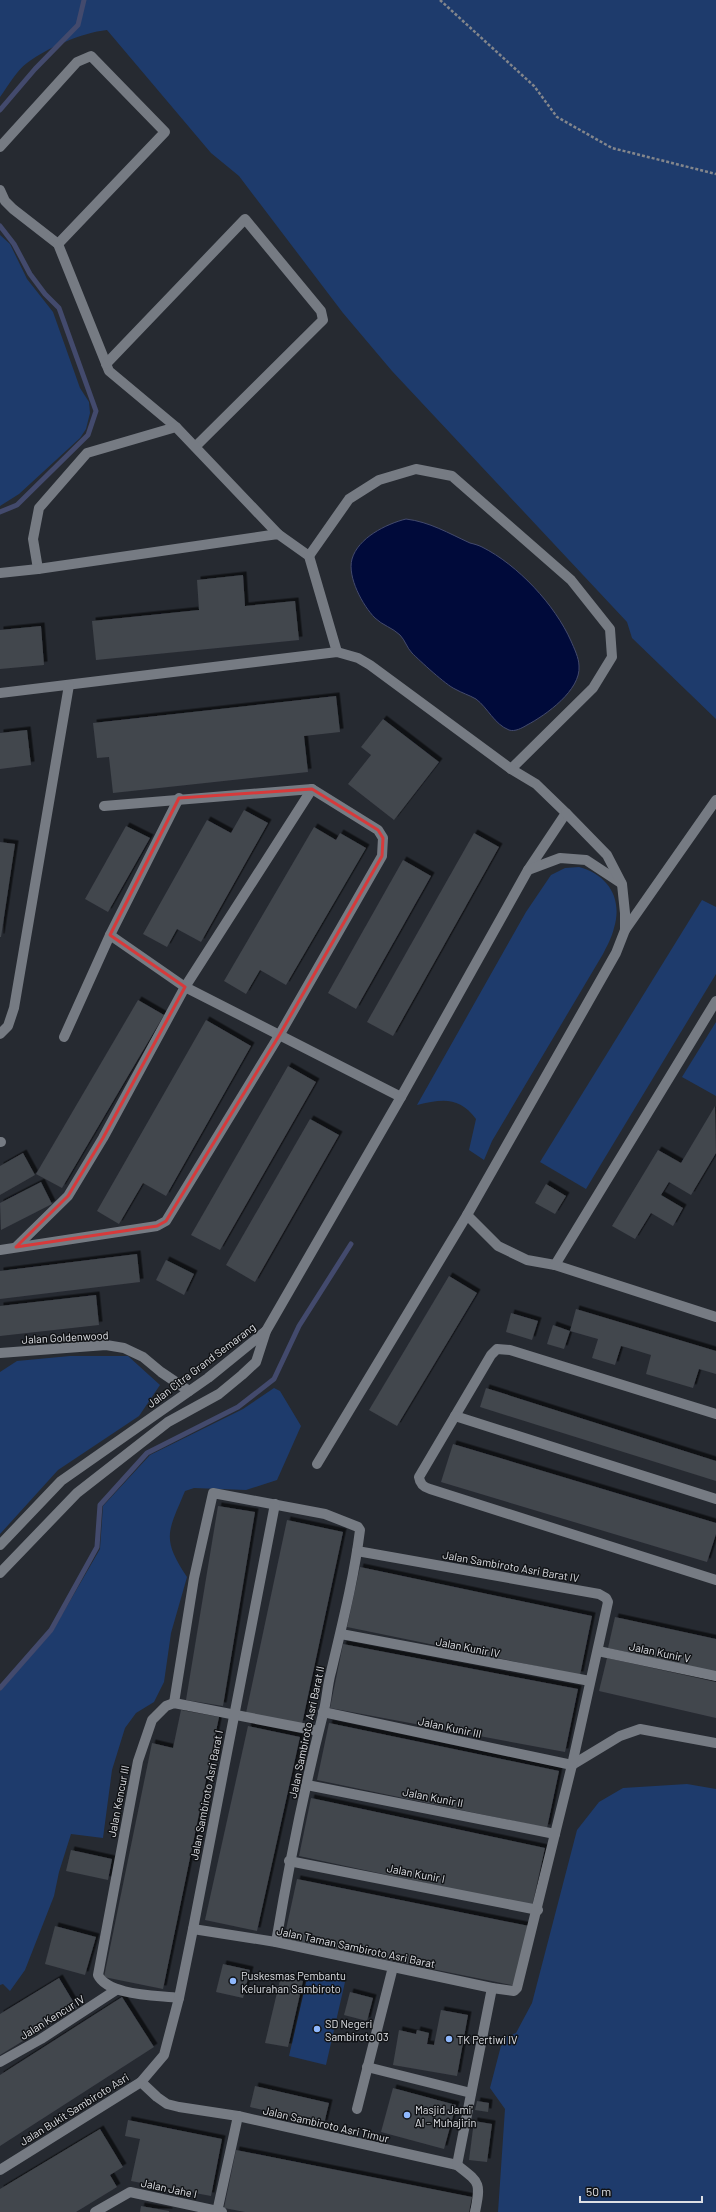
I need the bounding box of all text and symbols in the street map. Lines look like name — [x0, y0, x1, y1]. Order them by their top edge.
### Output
street label: Jalan Citra Grand Semarang — [144, 1320, 258, 1410]
street label: Jalan Goldenwood — [21, 1328, 109, 1346]
street label: Jalan Sambiroto Asri Barat IV — [442, 1548, 581, 1585]
street label: Jalan Kunir IV — [435, 1634, 502, 1660]
street label: Jalan Kunir V — [628, 1639, 692, 1665]
street label: Jalan Sambiroto Asri Barat II — [286, 1665, 326, 1799]
street label: Jalan Kunir III — [417, 1714, 483, 1740]
street label: Jalan Sambiroto Asri Barat I — [187, 1729, 225, 1861]
street label: Jalan Kencur III — [105, 1764, 131, 1838]
street label: Jalan Kunir II — [402, 1785, 464, 1809]
street label: Jalan Kunir I — [386, 1861, 446, 1885]
street label: Jalan Taman Sambiroto Asri Barat — [276, 1924, 436, 1970]
place label: Puskesmas Pembantu Kelurahan Sambiroto — [241, 1969, 346, 1995]
marker: Puskesmas Pembantu Kelurahan Sambiroto — [228, 1976, 238, 1986]
street label: Jalan Kencur IV — [17, 1992, 87, 2042]
place label: SD Negeri Sambiroto 03 — [325, 2017, 389, 2043]
marker: SD Negeri Sambiroto 03 — [312, 2024, 322, 2034]
place label: TK Pertiwi IV — [457, 2033, 518, 2046]
marker: TK Pertiwi IV — [444, 2034, 454, 2044]
street label: Jalan Bukit Sambiroto Asri — [17, 2070, 131, 2148]
street label: Jalan Sambiroto Asri Timur — [262, 2103, 390, 2145]
place label: Masjid Jami' Al - Muhajirin — [415, 2103, 477, 2129]
marker: Masjid Jami' Al - Muhajirin — [402, 2110, 412, 2120]
street label: Jalan Jahe I — [140, 2176, 198, 2200]
scale bar — [580, 2178, 702, 2204]
text: 50 m — [586, 2184, 611, 2198]

